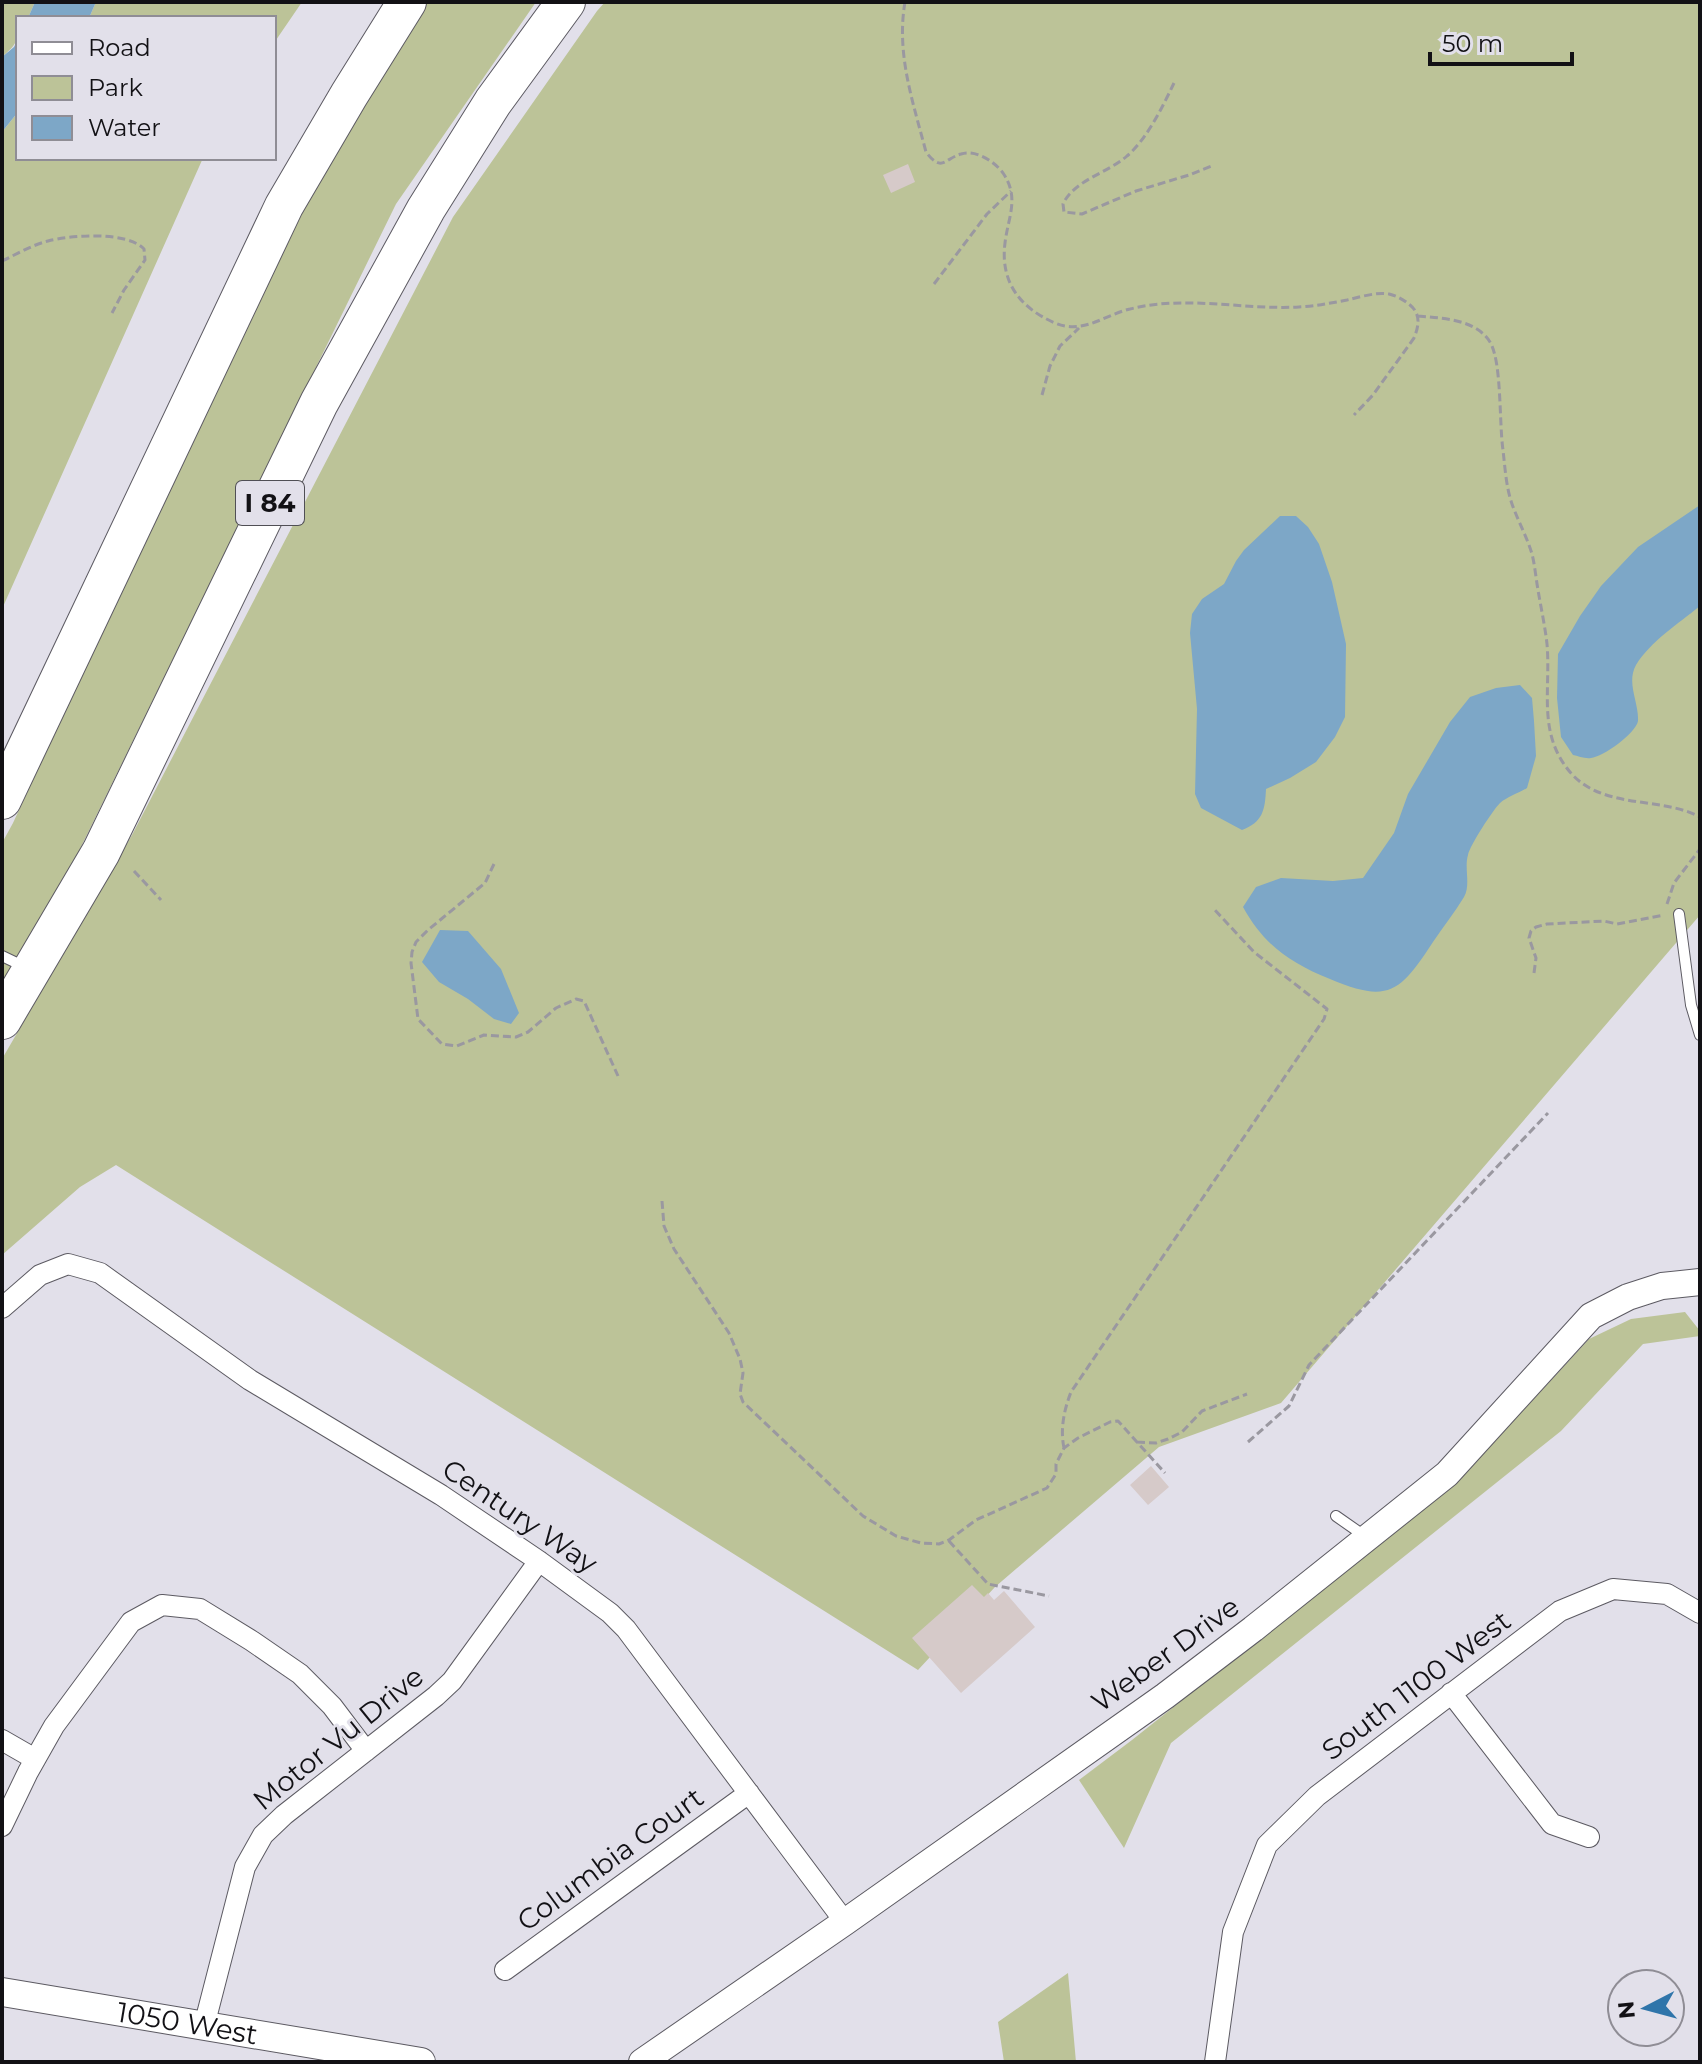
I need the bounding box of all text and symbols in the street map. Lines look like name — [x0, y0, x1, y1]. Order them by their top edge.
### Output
legend — [16, 16, 276, 160]
scale bar — [1430, 16, 1572, 66]
text: 50 m — [1442, 29, 1503, 58]
text: Road — [88, 33, 151, 62]
text: Park — [88, 73, 143, 102]
text: Water — [88, 113, 161, 142]
road number: I 84 — [236, 481, 304, 525]
street label: Century Way — [436, 1452, 605, 1581]
street label: Weber Drive — [1085, 1589, 1245, 1719]
street label: South 1100 West — [1315, 1603, 1517, 1767]
street label: Motor Vu Drive — [246, 1659, 430, 1817]
street label: Columbia Court — [510, 1780, 710, 1938]
north arrow — [1606, 1968, 1686, 2048]
street label: 1050 West — [115, 1995, 260, 2051]
text: N — [1612, 2000, 1641, 2020]

